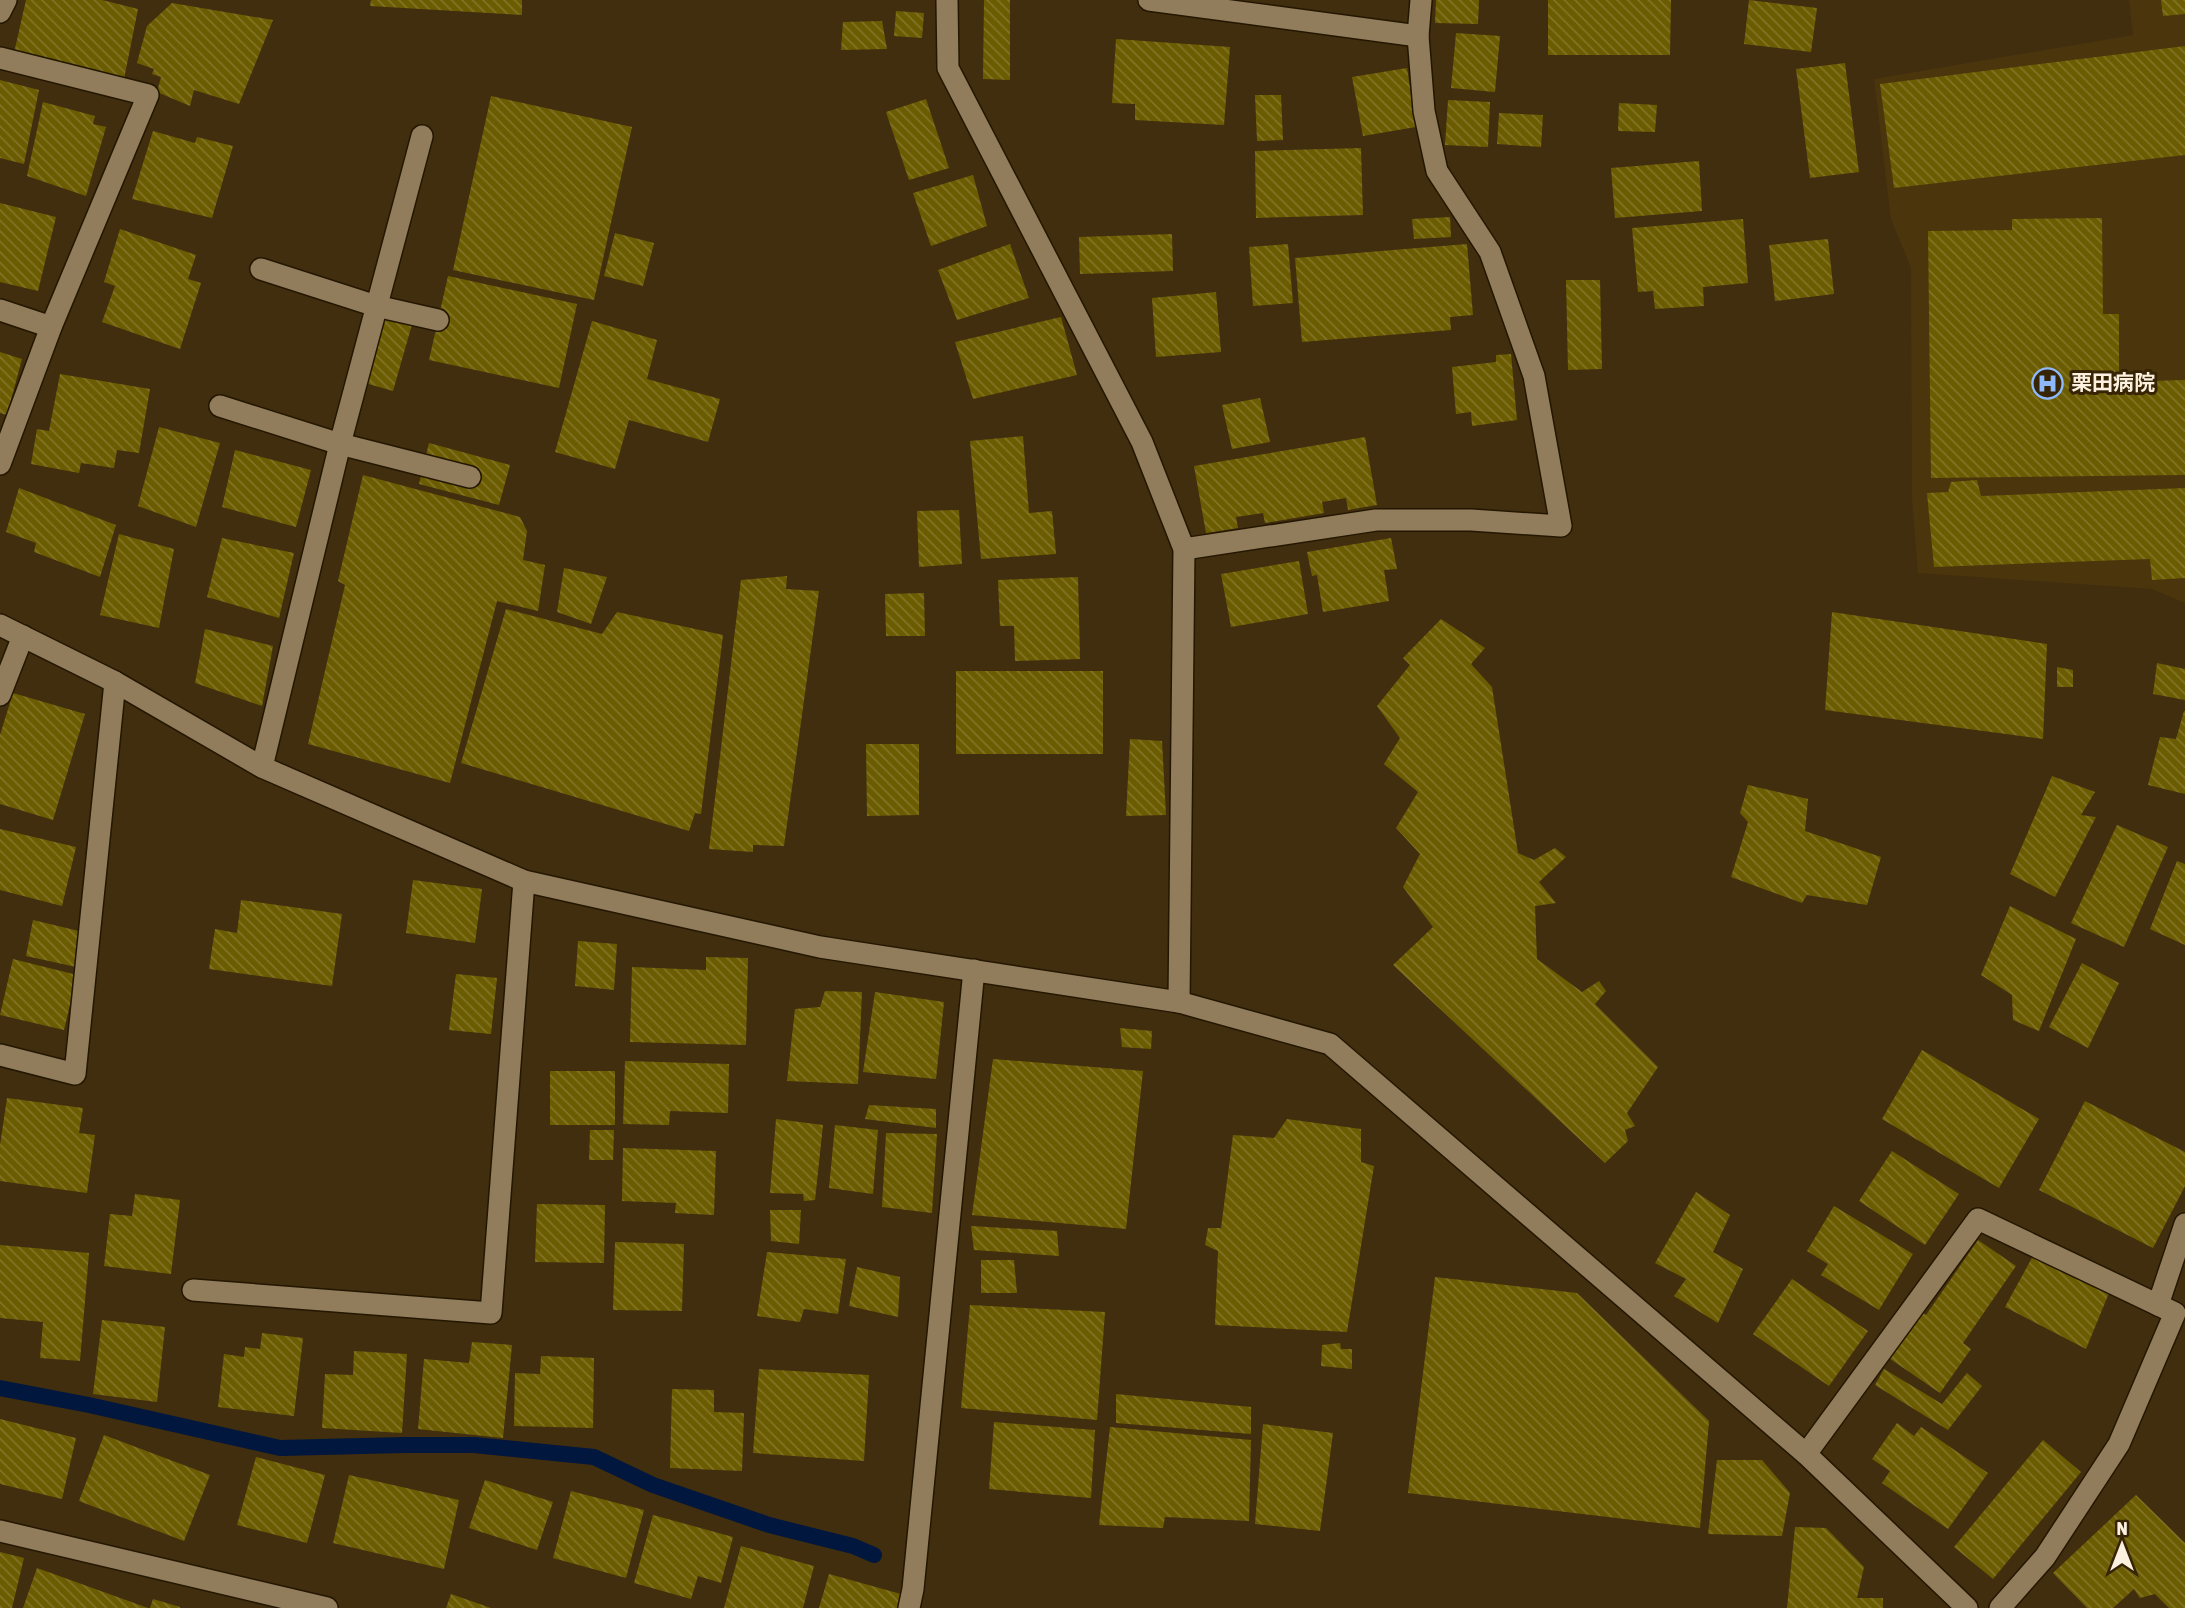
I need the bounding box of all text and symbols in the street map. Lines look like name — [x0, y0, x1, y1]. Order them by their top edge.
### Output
hospital icon: 栗田病院 — [2031, 366, 2065, 400]
place label: 栗田病院 — [2071, 370, 2155, 394]
north arrow — [2087, 1510, 2157, 1580]
text: N — [2116, 1517, 2128, 1539]

